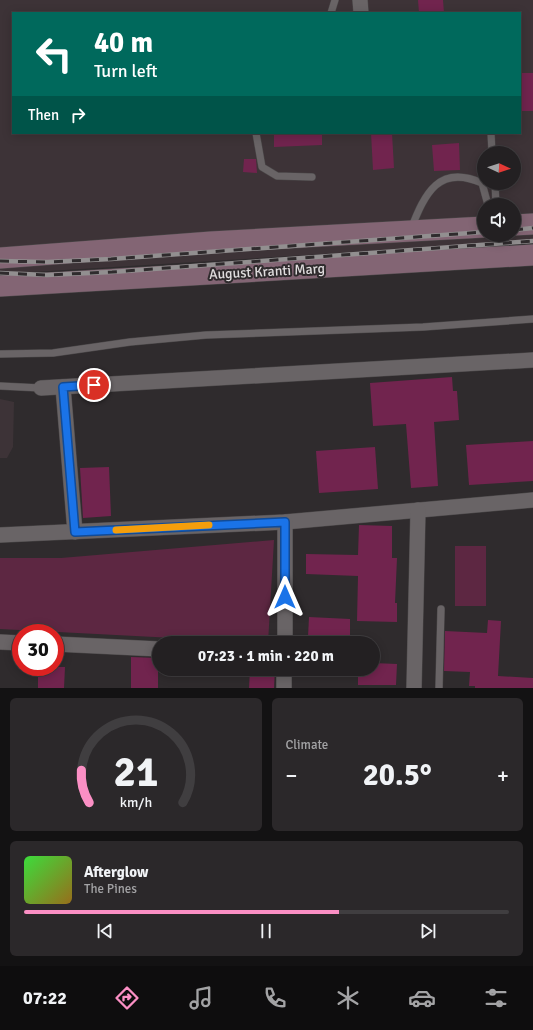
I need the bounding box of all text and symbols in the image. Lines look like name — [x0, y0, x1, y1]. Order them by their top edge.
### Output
text: 40 m — [94, 26, 153, 60]
icon: left — [28, 28, 80, 80]
text: Turn left — [94, 60, 157, 82]
icon: right — [67, 104, 89, 126]
text: Then — [28, 106, 59, 124]
north arrow — [477, 146, 521, 190]
map controls — [477, 146, 521, 242]
button: sound — [477, 198, 521, 242]
street label: August Kranti Marg — [209, 260, 325, 283]
pin — [77, 368, 111, 402]
icon: arrive — [83, 374, 105, 396]
position arrow — [264, 576, 306, 618]
speed limit sign: 30 — [12, 624, 64, 676]
text: 07:23 · 1 min · 220 m — [198, 647, 334, 665]
text: Climate — [286, 737, 328, 753]
text: 21 — [113, 746, 158, 797]
text: 20.5° — [363, 757, 432, 794]
text: − — [286, 762, 297, 789]
text: + — [497, 762, 509, 789]
text: km/h — [120, 793, 152, 810]
text: Afterglow — [84, 863, 148, 881]
text: The Pines — [84, 881, 137, 897]
icon: previous — [94, 920, 116, 942]
icon: pause — [255, 920, 277, 942]
icon: next — [417, 920, 439, 942]
icon: directions — [113, 984, 141, 1012]
icon: music — [187, 984, 215, 1012]
icon: phone — [261, 984, 289, 1012]
icon: climate — [334, 984, 362, 1012]
icon: car — [408, 984, 436, 1012]
icon: filters — [482, 984, 510, 1012]
text: 07:22 — [23, 987, 67, 1009]

